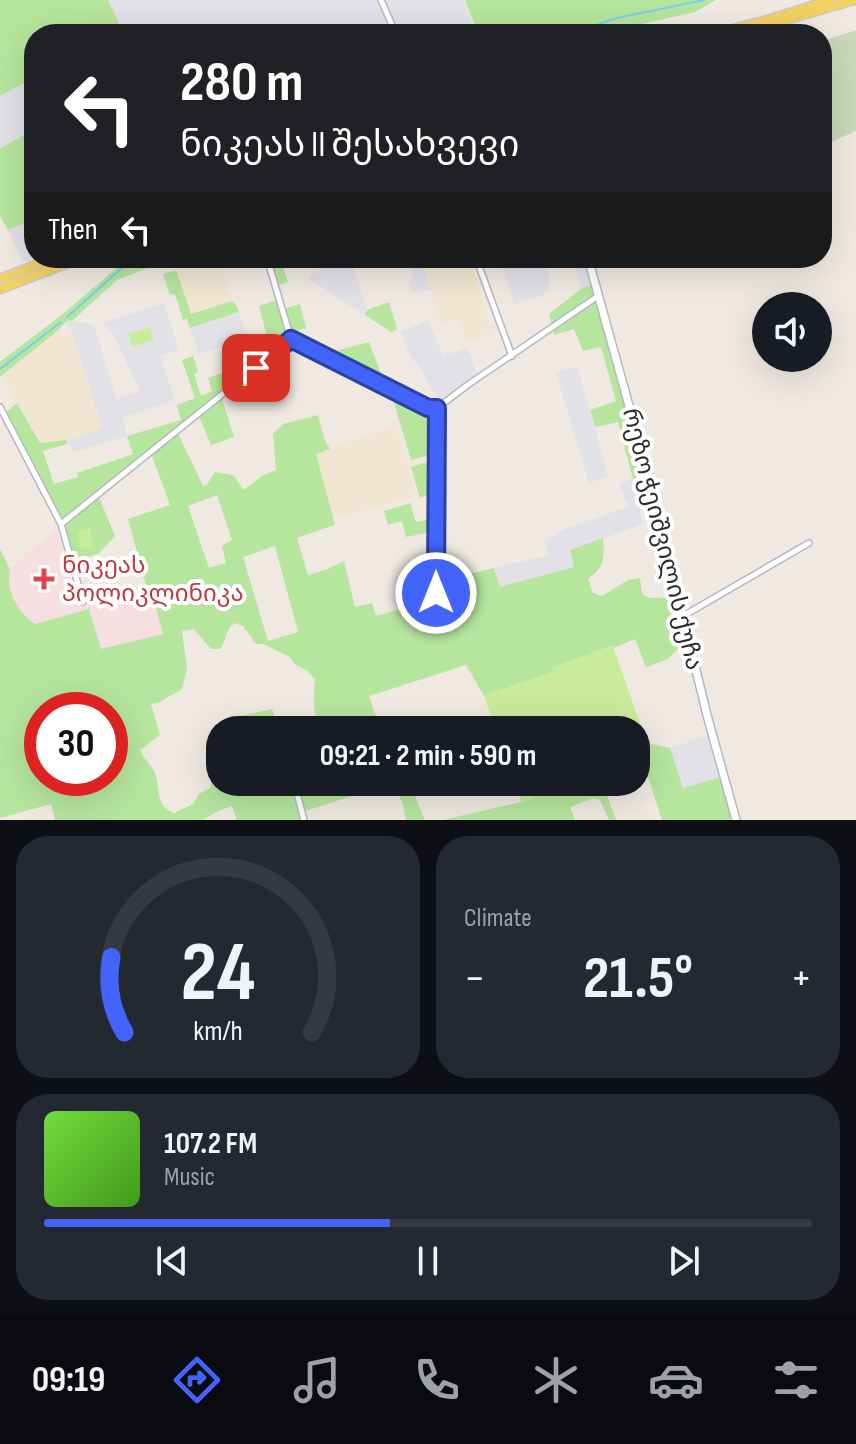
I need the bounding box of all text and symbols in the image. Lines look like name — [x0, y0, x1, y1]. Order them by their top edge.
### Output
text: 280 m — [180, 50, 303, 117]
icon: left — [48, 56, 152, 160]
text: ნიკეას II შესახვევი — [180, 124, 519, 167]
icon: left — [114, 208, 158, 252]
text: Then — [48, 212, 98, 248]
map controls — [752, 292, 832, 372]
button: sound — [752, 292, 832, 372]
pin — [222, 334, 290, 402]
icon: arrive — [234, 346, 278, 390]
street label: რეზო ჭეიშვილის ქუჩა — [616, 405, 709, 673]
place label: ნიკეას პოლიკლინიკა — [62, 551, 244, 608]
position arrow — [394, 551, 478, 635]
marker: ნიკეას პოლიკლინიკა — [33, 568, 55, 590]
speed limit sign: 30 — [24, 692, 128, 796]
text: 09:21 · 2 min · 590 m — [320, 738, 536, 774]
text: Climate — [464, 903, 532, 934]
text: 24 — [181, 924, 255, 1024]
text: 21.5° — [583, 943, 693, 1015]
text: − — [464, 952, 486, 1005]
text: + — [790, 952, 812, 1005]
text: km/h — [193, 1014, 243, 1049]
text: 107.2 FM — [164, 1126, 257, 1162]
text: Music — [164, 1162, 215, 1193]
icon: previous — [150, 1239, 194, 1283]
icon: pause — [406, 1239, 450, 1283]
icon: next — [662, 1239, 706, 1283]
icon: directions — [169, 1352, 225, 1408]
icon: music — [289, 1352, 345, 1408]
icon: phone — [409, 1352, 465, 1408]
icon: climate — [528, 1352, 584, 1408]
icon: car — [648, 1352, 704, 1408]
icon: filters — [768, 1352, 824, 1408]
text: 09:19 — [32, 1359, 105, 1402]

